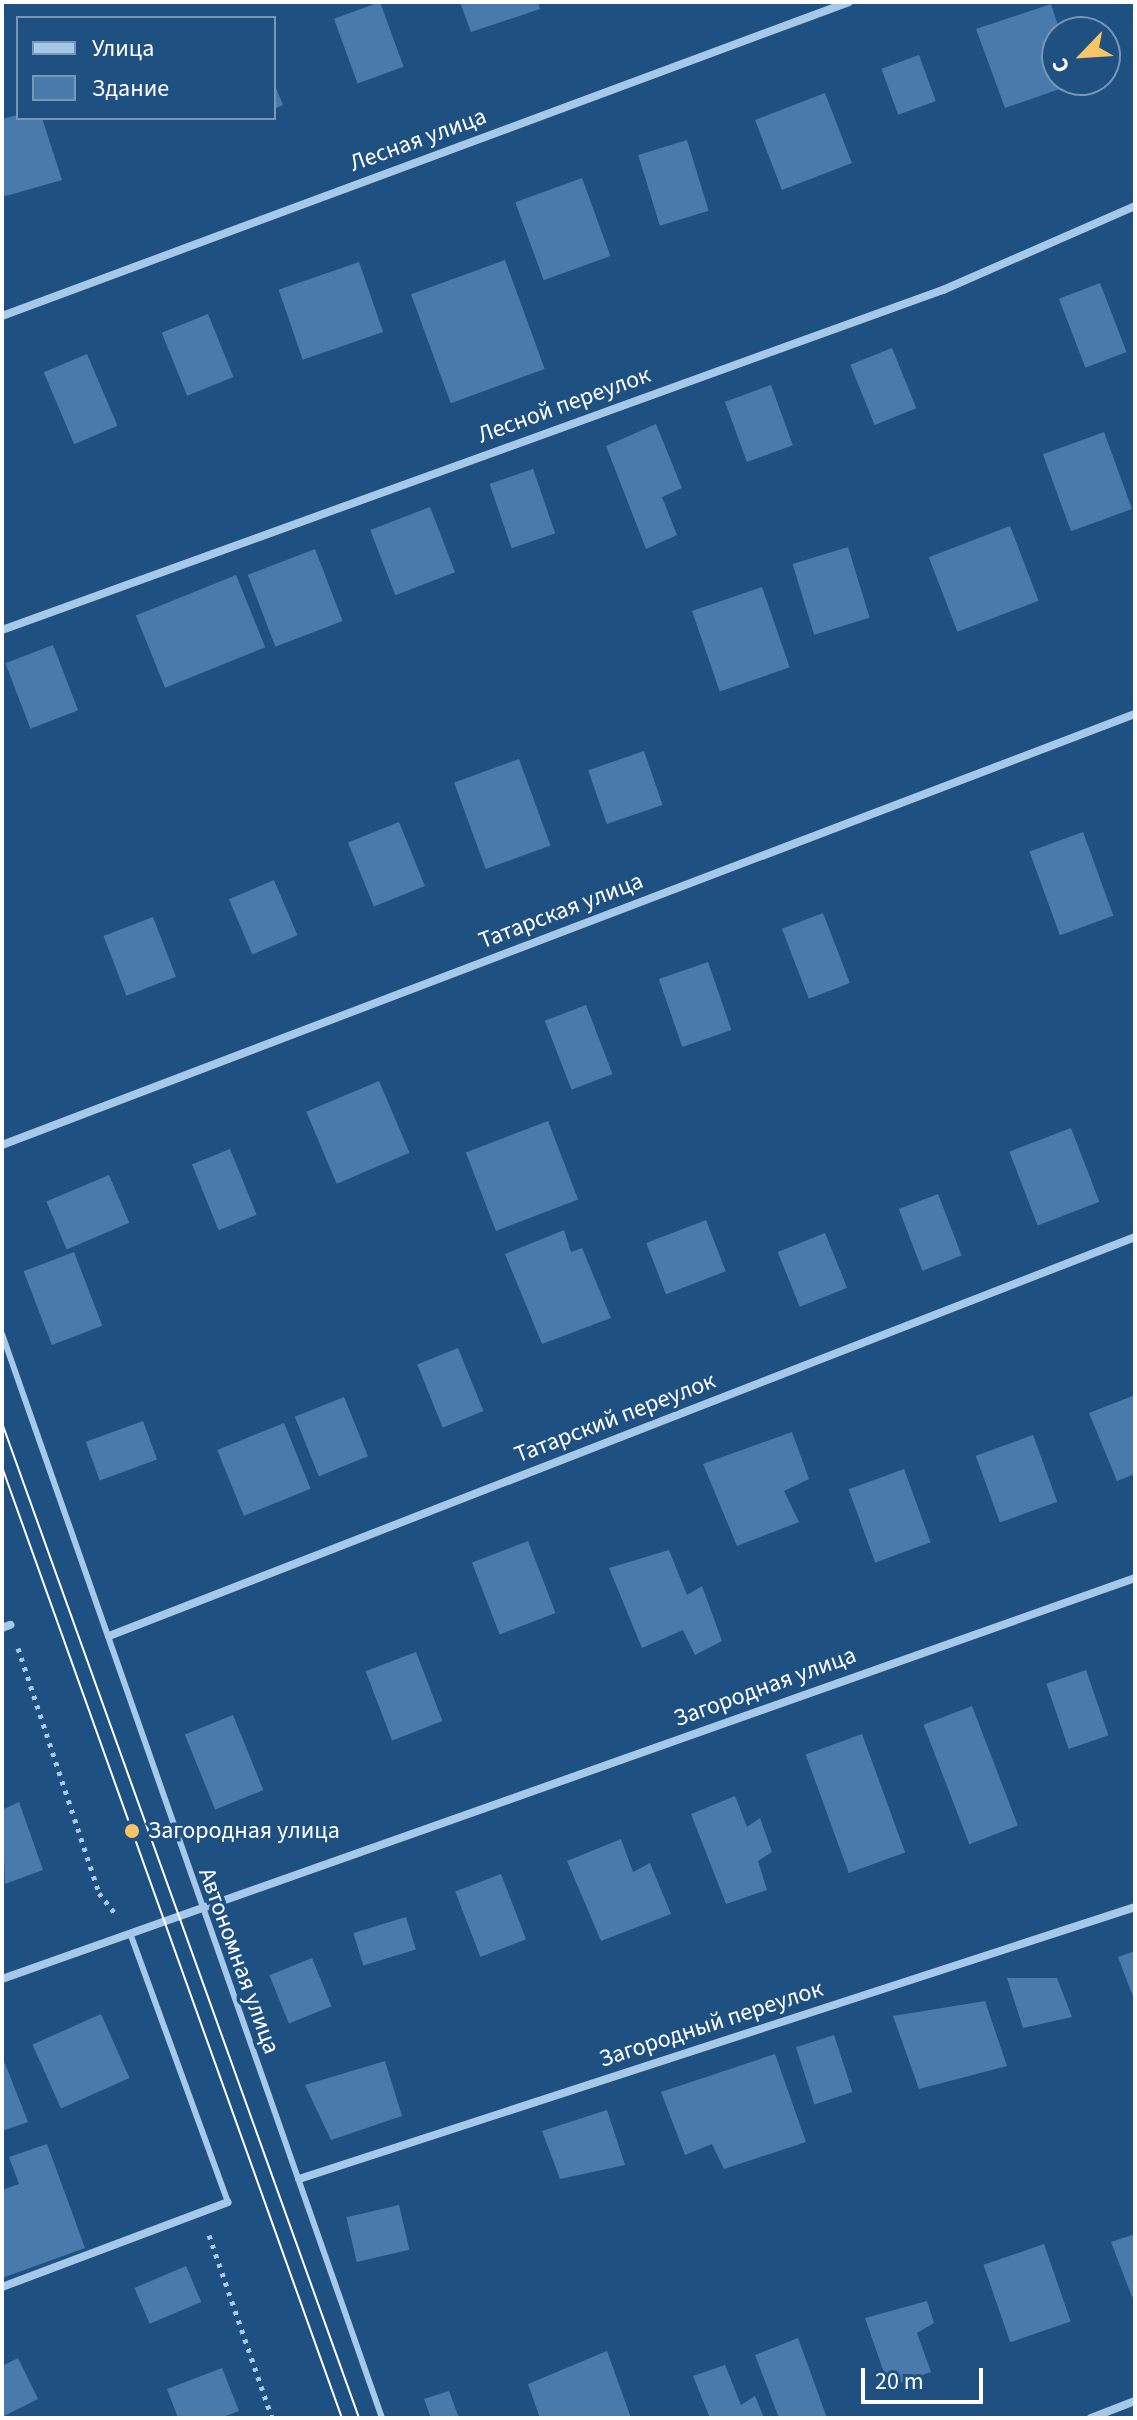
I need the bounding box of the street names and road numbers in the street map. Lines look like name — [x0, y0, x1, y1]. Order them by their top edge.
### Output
street label: Лесная улица — [346, 102, 490, 178]
street label: Лесной переулок — [474, 360, 654, 450]
street label: Татарская улица — [475, 866, 647, 956]
street label: Татарский переулок — [511, 1366, 719, 1470]
street label: Загородная улица — [670, 1641, 860, 1733]
street label: Автономная улица — [192, 1864, 286, 2058]
street label: Загородный переулок — [596, 1974, 826, 2074]

